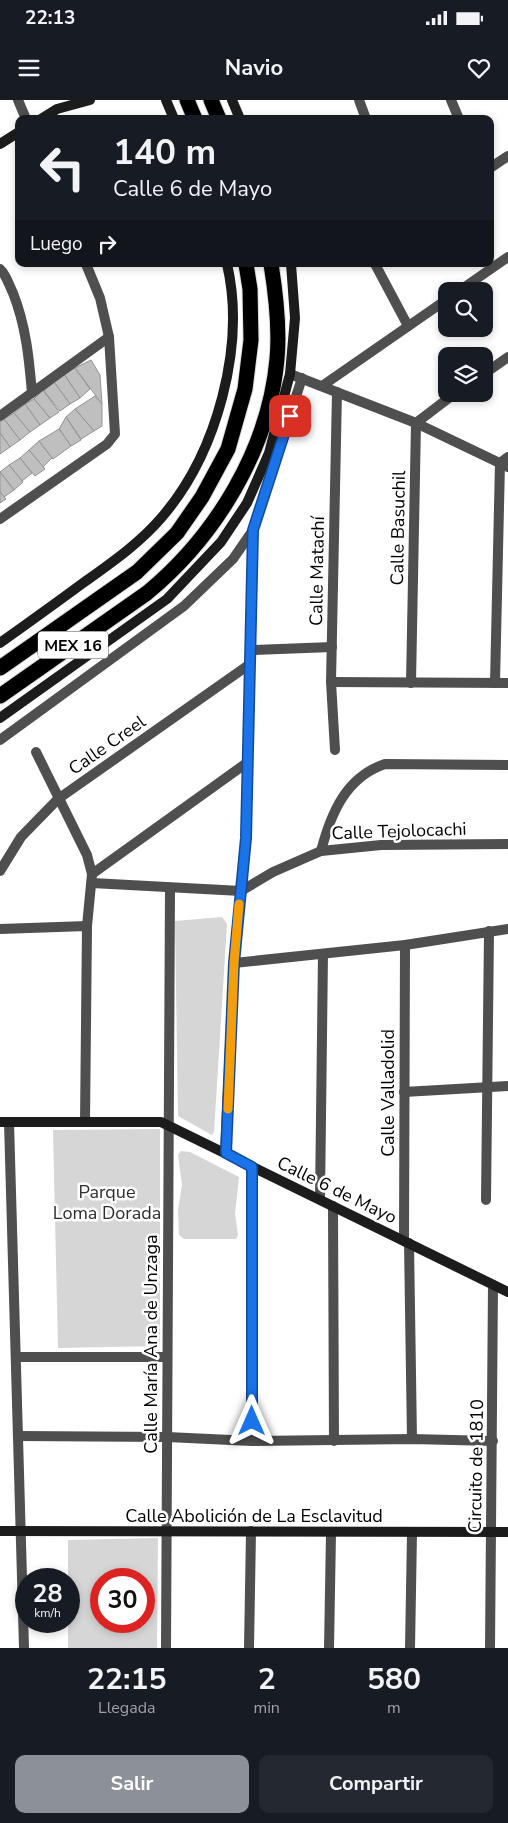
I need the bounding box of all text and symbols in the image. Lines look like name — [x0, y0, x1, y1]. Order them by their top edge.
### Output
text: 22:13 — [25, 5, 75, 31]
text: Navio — [225, 53, 283, 83]
icon: menu — [15, 54, 43, 82]
icon: heart — [465, 54, 493, 82]
text: 140 m — [113, 129, 216, 176]
icon: left — [30, 135, 95, 200]
text: Calle 6 de Mayo — [113, 174, 272, 204]
icon: right — [93, 230, 121, 258]
text: Luego — [30, 231, 83, 257]
map controls — [438, 282, 493, 402]
button: search — [438, 282, 493, 337]
button: layers — [438, 347, 493, 402]
pin — [269, 395, 311, 437]
icon: arrive — [276, 402, 304, 430]
street label: Calle Basuchil — [385, 470, 411, 586]
street label: Calle Matachí — [304, 515, 330, 626]
road number: MEX 16 — [38, 632, 108, 658]
street label: Calle Creel — [64, 709, 151, 780]
street label: Calle Tejolocachi — [331, 817, 467, 845]
street label: Calle Valladolid — [376, 1029, 400, 1157]
street label: Calle 6 de Mayo — [273, 1151, 401, 1229]
park label: Parque Loma Dorada — [53, 1180, 161, 1225]
street label: Calle María Ana de Unzaga — [139, 1234, 163, 1454]
position arrow — [225, 1394, 277, 1446]
street label: Circuito de 1810 — [463, 1399, 489, 1533]
street label: Calle Abolición de La Esclavitud — [125, 1504, 383, 1528]
speed limit sign: 30 — [90, 1568, 155, 1633]
text: 28 — [32, 1577, 63, 1611]
text: km/h — [34, 1605, 61, 1621]
text: 22:15 — [87, 1659, 166, 1700]
text: 2 — [258, 1659, 276, 1700]
text: 580 — [367, 1659, 421, 1700]
text: Llegada — [98, 1697, 155, 1719]
text: min — [253, 1697, 280, 1719]
text: m — [387, 1697, 401, 1719]
button: Salir — [15, 1755, 249, 1813]
button: Compartir — [259, 1755, 493, 1813]

